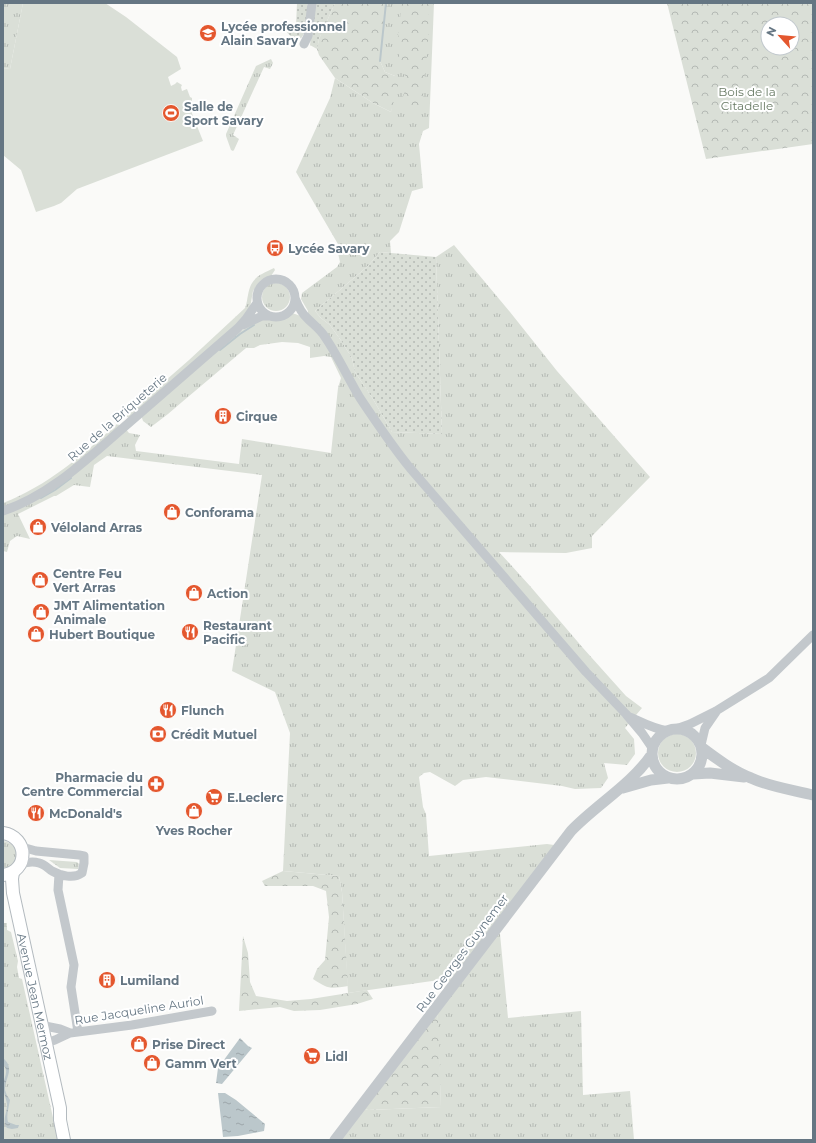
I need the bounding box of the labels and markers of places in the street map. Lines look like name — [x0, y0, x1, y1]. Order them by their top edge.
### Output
place label: Lycée professionnel Alain Savary — [220, 19, 346, 48]
school or university icon: Lycée professionnel Alain Savary — [198, 23, 218, 43]
place label: Salle de Sport Savary — [184, 99, 264, 128]
sports icon: Salle de Sport Savary — [161, 103, 181, 123]
bus stop icon: Lycée Savary — [265, 238, 285, 258]
place label: Lycée Savary — [288, 241, 370, 256]
building icon: Cirque — [213, 406, 233, 426]
place label: Cirque — [236, 409, 278, 424]
shop icon: Conforama — [162, 502, 182, 522]
place label: Conforama — [185, 505, 254, 520]
shop icon: Véloland Arras — [28, 517, 48, 537]
place label: Véloland Arras — [50, 520, 143, 535]
place label: Centre Feu Vert Arras — [52, 566, 122, 595]
shop icon: Centre Feu Vert Arras — [30, 570, 50, 590]
shop icon: Action — [184, 583, 204, 603]
place label: Action — [206, 586, 248, 601]
place label: JMT Alimentation Animale — [53, 598, 165, 627]
shop icon: JMT Alimentation Animale — [31, 602, 51, 622]
place label: Restaurant Pacific — [203, 618, 273, 647]
restaurant icon: Restaurant Pacific — [180, 622, 200, 642]
shop icon: Hubert Boutique — [26, 624, 46, 644]
place label: Hubert Boutique — [49, 627, 155, 642]
restaurant icon: Flunch — [158, 700, 178, 720]
place label: Flunch — [181, 703, 224, 718]
bank icon: Crédit Mutuel — [148, 724, 168, 744]
place label: Crédit Mutuel — [171, 727, 257, 742]
place label: Pharmacie du Centre Commercial — [22, 770, 143, 799]
pharmacy icon: Pharmacie du Centre Commercial — [146, 774, 166, 794]
supermarket icon: E.Leclerc — [204, 787, 224, 807]
place label: E.Leclerc — [227, 790, 284, 805]
shop icon: Yves Rocher — [184, 801, 204, 821]
restaurant icon: McDonald's — [26, 803, 46, 823]
place label: McDonald's — [49, 806, 123, 821]
place label: Yves Rocher — [155, 823, 232, 838]
building icon: Lumiland — [97, 970, 117, 990]
place label: Lumiland — [120, 973, 179, 988]
shop icon: Prise Direct — [129, 1034, 149, 1054]
place label: Prise Direct — [152, 1037, 226, 1052]
supermarket icon: Lidl — [302, 1046, 322, 1066]
place label: Lidl — [325, 1049, 348, 1064]
shop icon: Gamm Vert — [142, 1053, 162, 1073]
place label: Gamm Vert — [165, 1056, 237, 1071]

